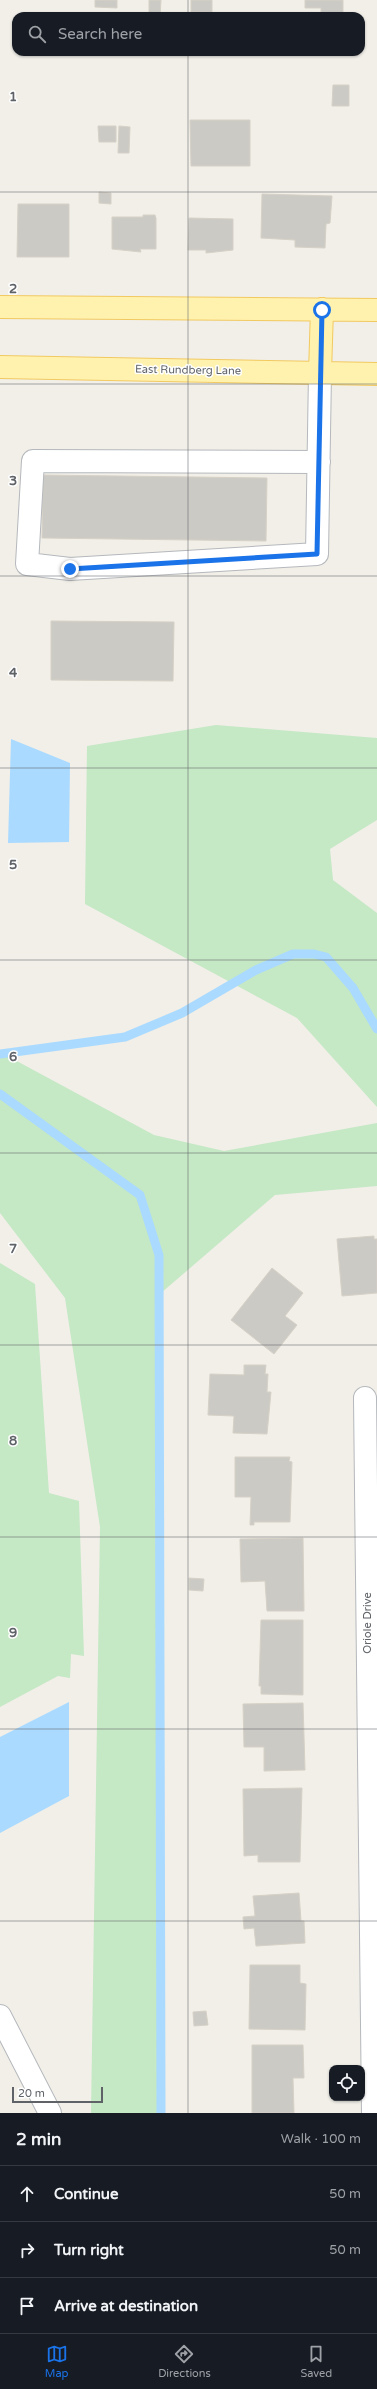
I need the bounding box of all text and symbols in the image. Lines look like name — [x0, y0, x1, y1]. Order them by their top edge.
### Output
search box — [12, 12, 365, 56]
icon: search — [26, 23, 48, 45]
text: Search here — [58, 25, 142, 43]
text: 1 — [9, 89, 17, 105]
text: 2 — [9, 281, 17, 297]
route start — [313, 301, 331, 319]
street label: East Rundberg Lane — [135, 363, 241, 377]
text: 3 — [9, 473, 17, 489]
route end — [61, 560, 79, 578]
text: 4 — [9, 665, 18, 681]
text: 5 — [9, 857, 17, 873]
text: 6 — [9, 1049, 17, 1065]
text: 7 — [9, 1241, 17, 1257]
text: 8 — [9, 1433, 17, 1449]
street label: Oriole Drive — [361, 1592, 374, 1654]
text: 9 — [9, 1625, 17, 1641]
map controls — [329, 2065, 365, 2101]
button: locate — [329, 2065, 365, 2101]
scale bar — [12, 2085, 103, 2104]
text: 20 m — [18, 2087, 45, 2100]
text: 2 min — [16, 2129, 61, 2150]
text: Walk · 100 m — [281, 2131, 361, 2147]
icon: ahead — [16, 2183, 38, 2205]
text: Continue — [54, 2185, 118, 2203]
text: 50 m — [329, 2186, 361, 2202]
icon: right — [16, 2239, 38, 2261]
text: Turn right — [54, 2241, 124, 2259]
text: 50 m — [329, 2242, 361, 2258]
icon: arrive — [16, 2295, 38, 2317]
text: Arrive at destination — [54, 2297, 198, 2315]
tab: Map — [45, 2343, 69, 2380]
tab: Directions — [158, 2343, 211, 2380]
tab: Saved — [300, 2343, 332, 2380]

